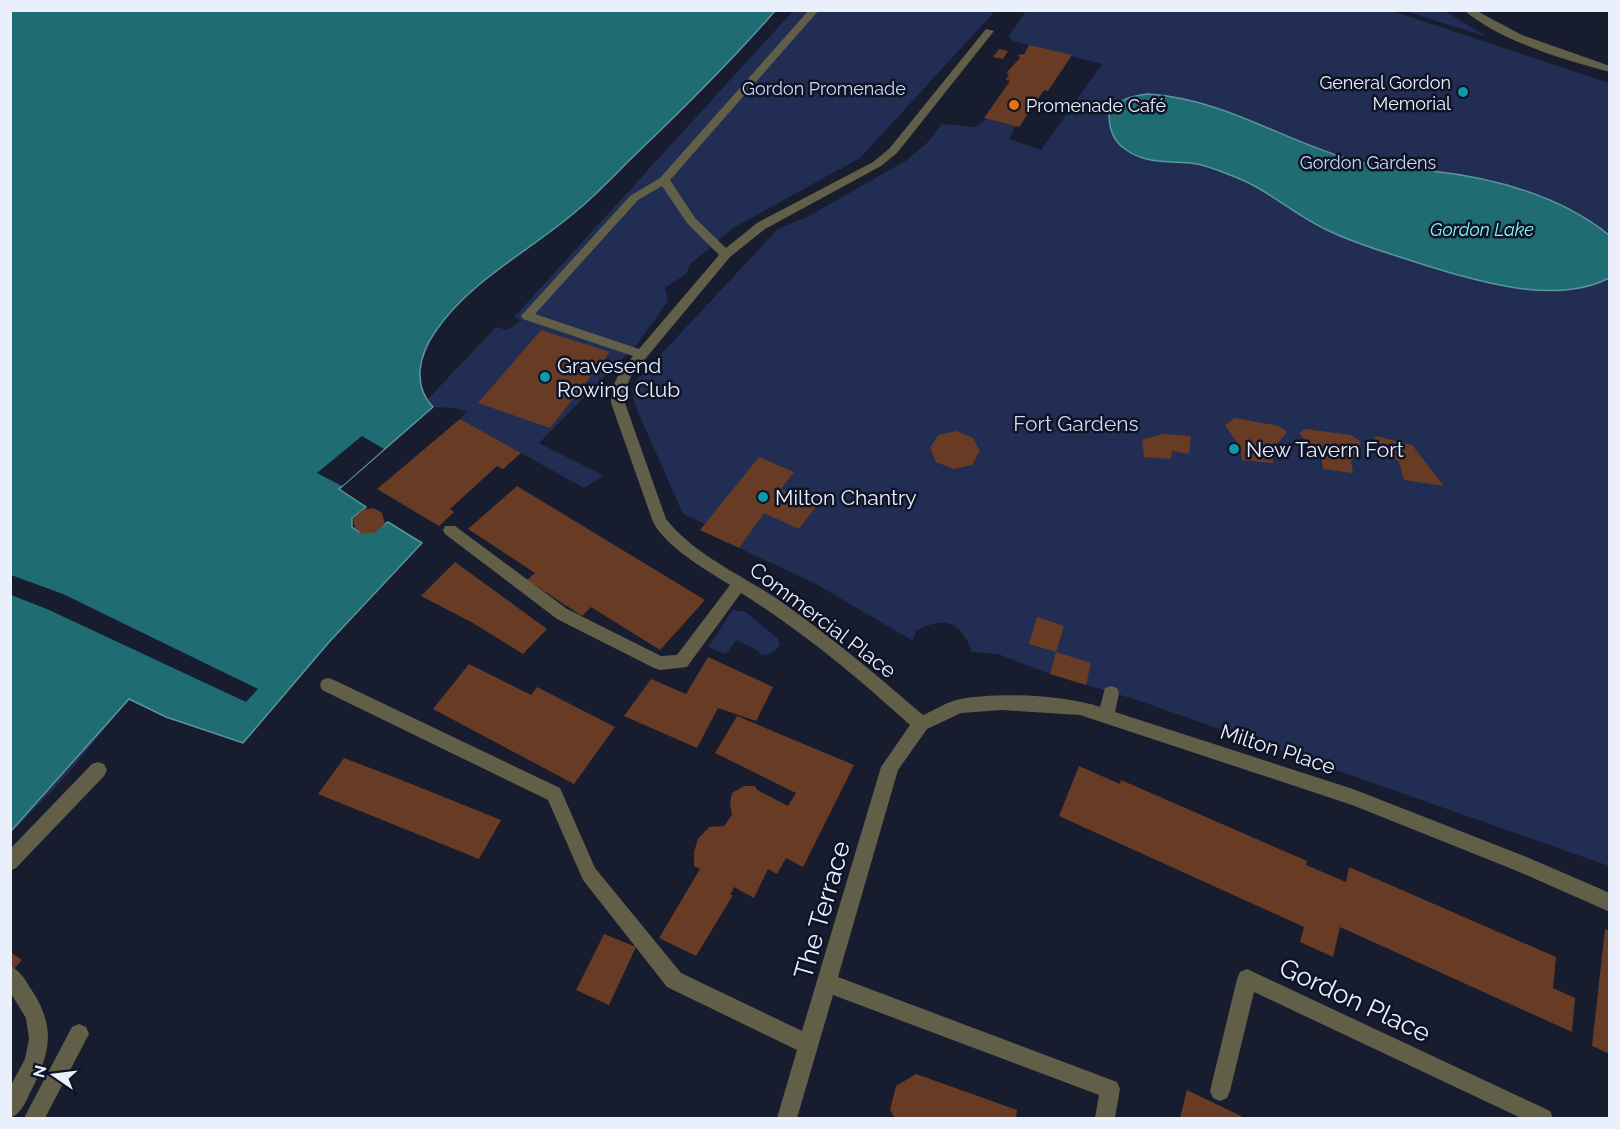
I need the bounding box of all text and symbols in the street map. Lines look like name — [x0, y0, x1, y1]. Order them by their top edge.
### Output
place label: General Gordon Memorial — [1319, 72, 1451, 114]
park label: Gordon Promenade — [742, 78, 906, 99]
marker: General Gordon Memorial — [1456, 85, 1470, 99]
place label: Promenade Café — [1026, 95, 1166, 116]
marker: Promenade Café — [1007, 98, 1021, 112]
park label: Gordon Gardens — [1300, 152, 1436, 173]
water label: Gordon Lake — [1430, 219, 1534, 240]
place label: Gravesend Rowing Club — [557, 353, 680, 402]
marker: Gravesend Rowing Club — [538, 370, 552, 384]
park label: Fort Gardens — [1013, 411, 1139, 436]
place label: New Tavern Fort — [1246, 437, 1404, 462]
marker: New Tavern Fort — [1227, 442, 1241, 456]
place label: Milton Chantry — [775, 485, 917, 510]
marker: Milton Chantry — [756, 490, 770, 504]
street label: Commercial Place — [745, 557, 901, 683]
street label: Milton Place — [1217, 719, 1339, 779]
street label: The Terrace — [788, 838, 856, 982]
street label: Gordon Place — [1275, 952, 1435, 1048]
north arrow — [24, 1045, 84, 1105]
text: N — [29, 1063, 51, 1080]

